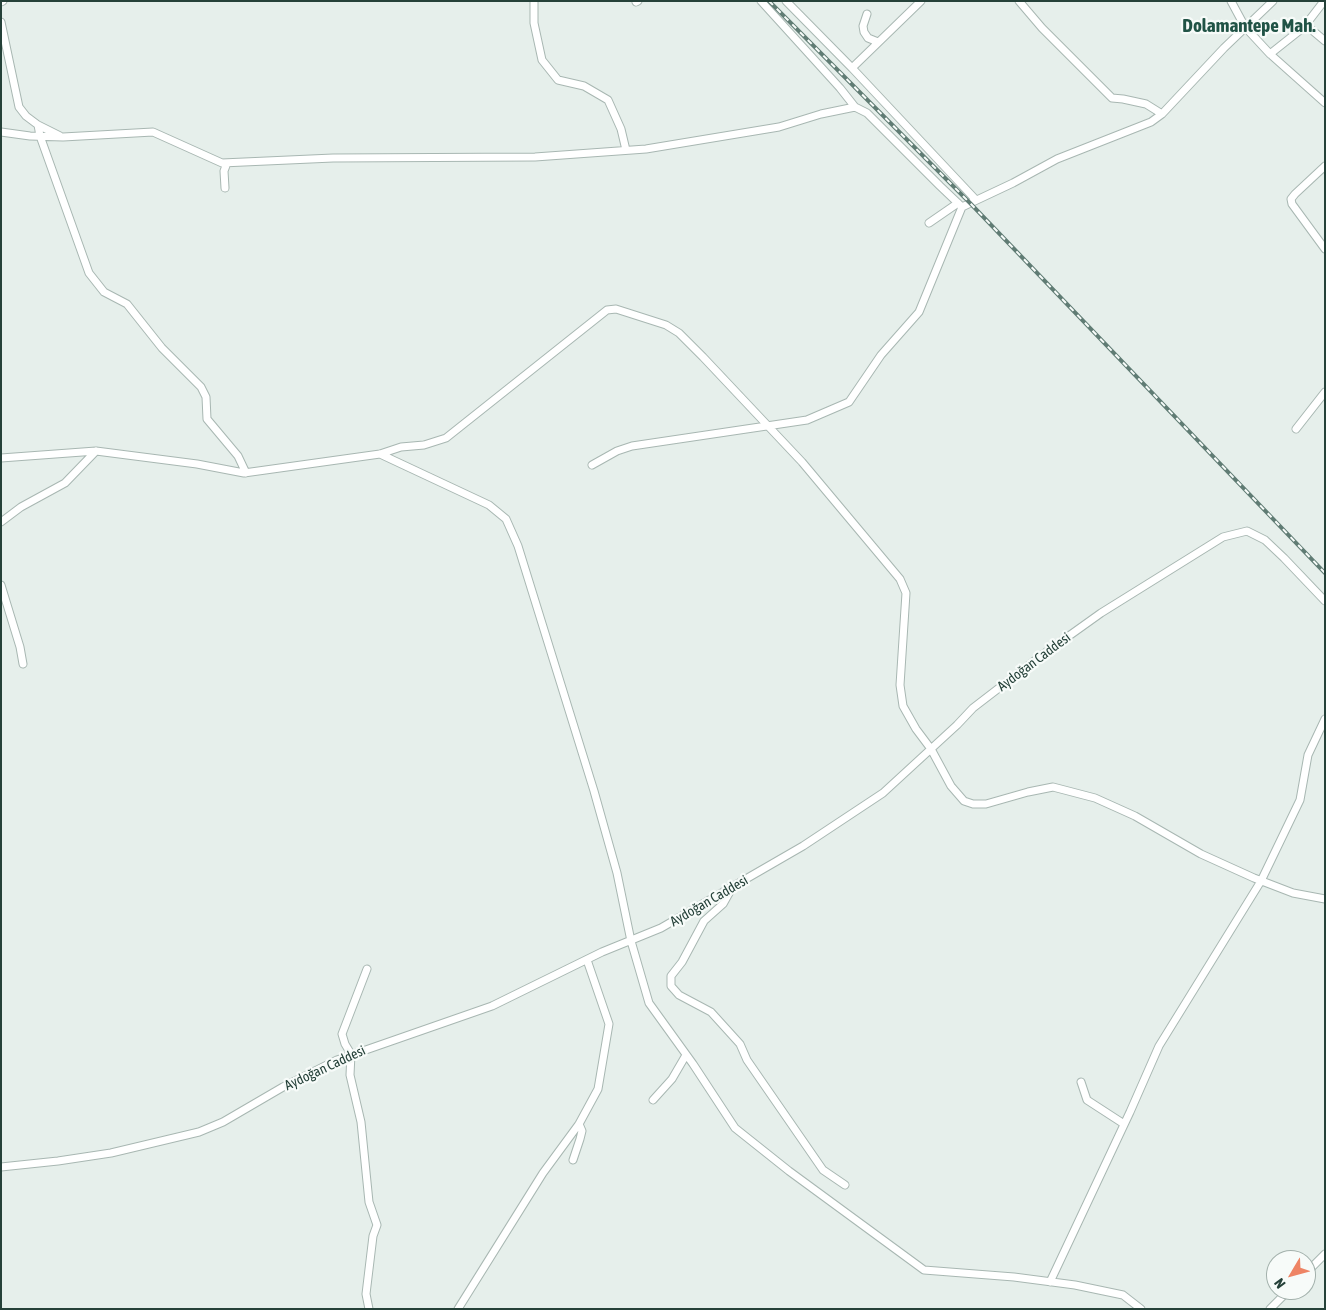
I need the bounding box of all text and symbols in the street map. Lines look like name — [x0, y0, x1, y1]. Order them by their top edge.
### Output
district label: Dolamantepe Mah. — [1182, 15, 1316, 37]
street label: Aydoğan Caddesi — [994, 629, 1074, 695]
street label: Aydoğan Caddesi — [667, 872, 751, 930]
street label: Aydoğan Caddesi — [282, 1042, 368, 1094]
north arrow — [1266, 1250, 1316, 1300]
text: N — [1271, 1275, 1289, 1292]

